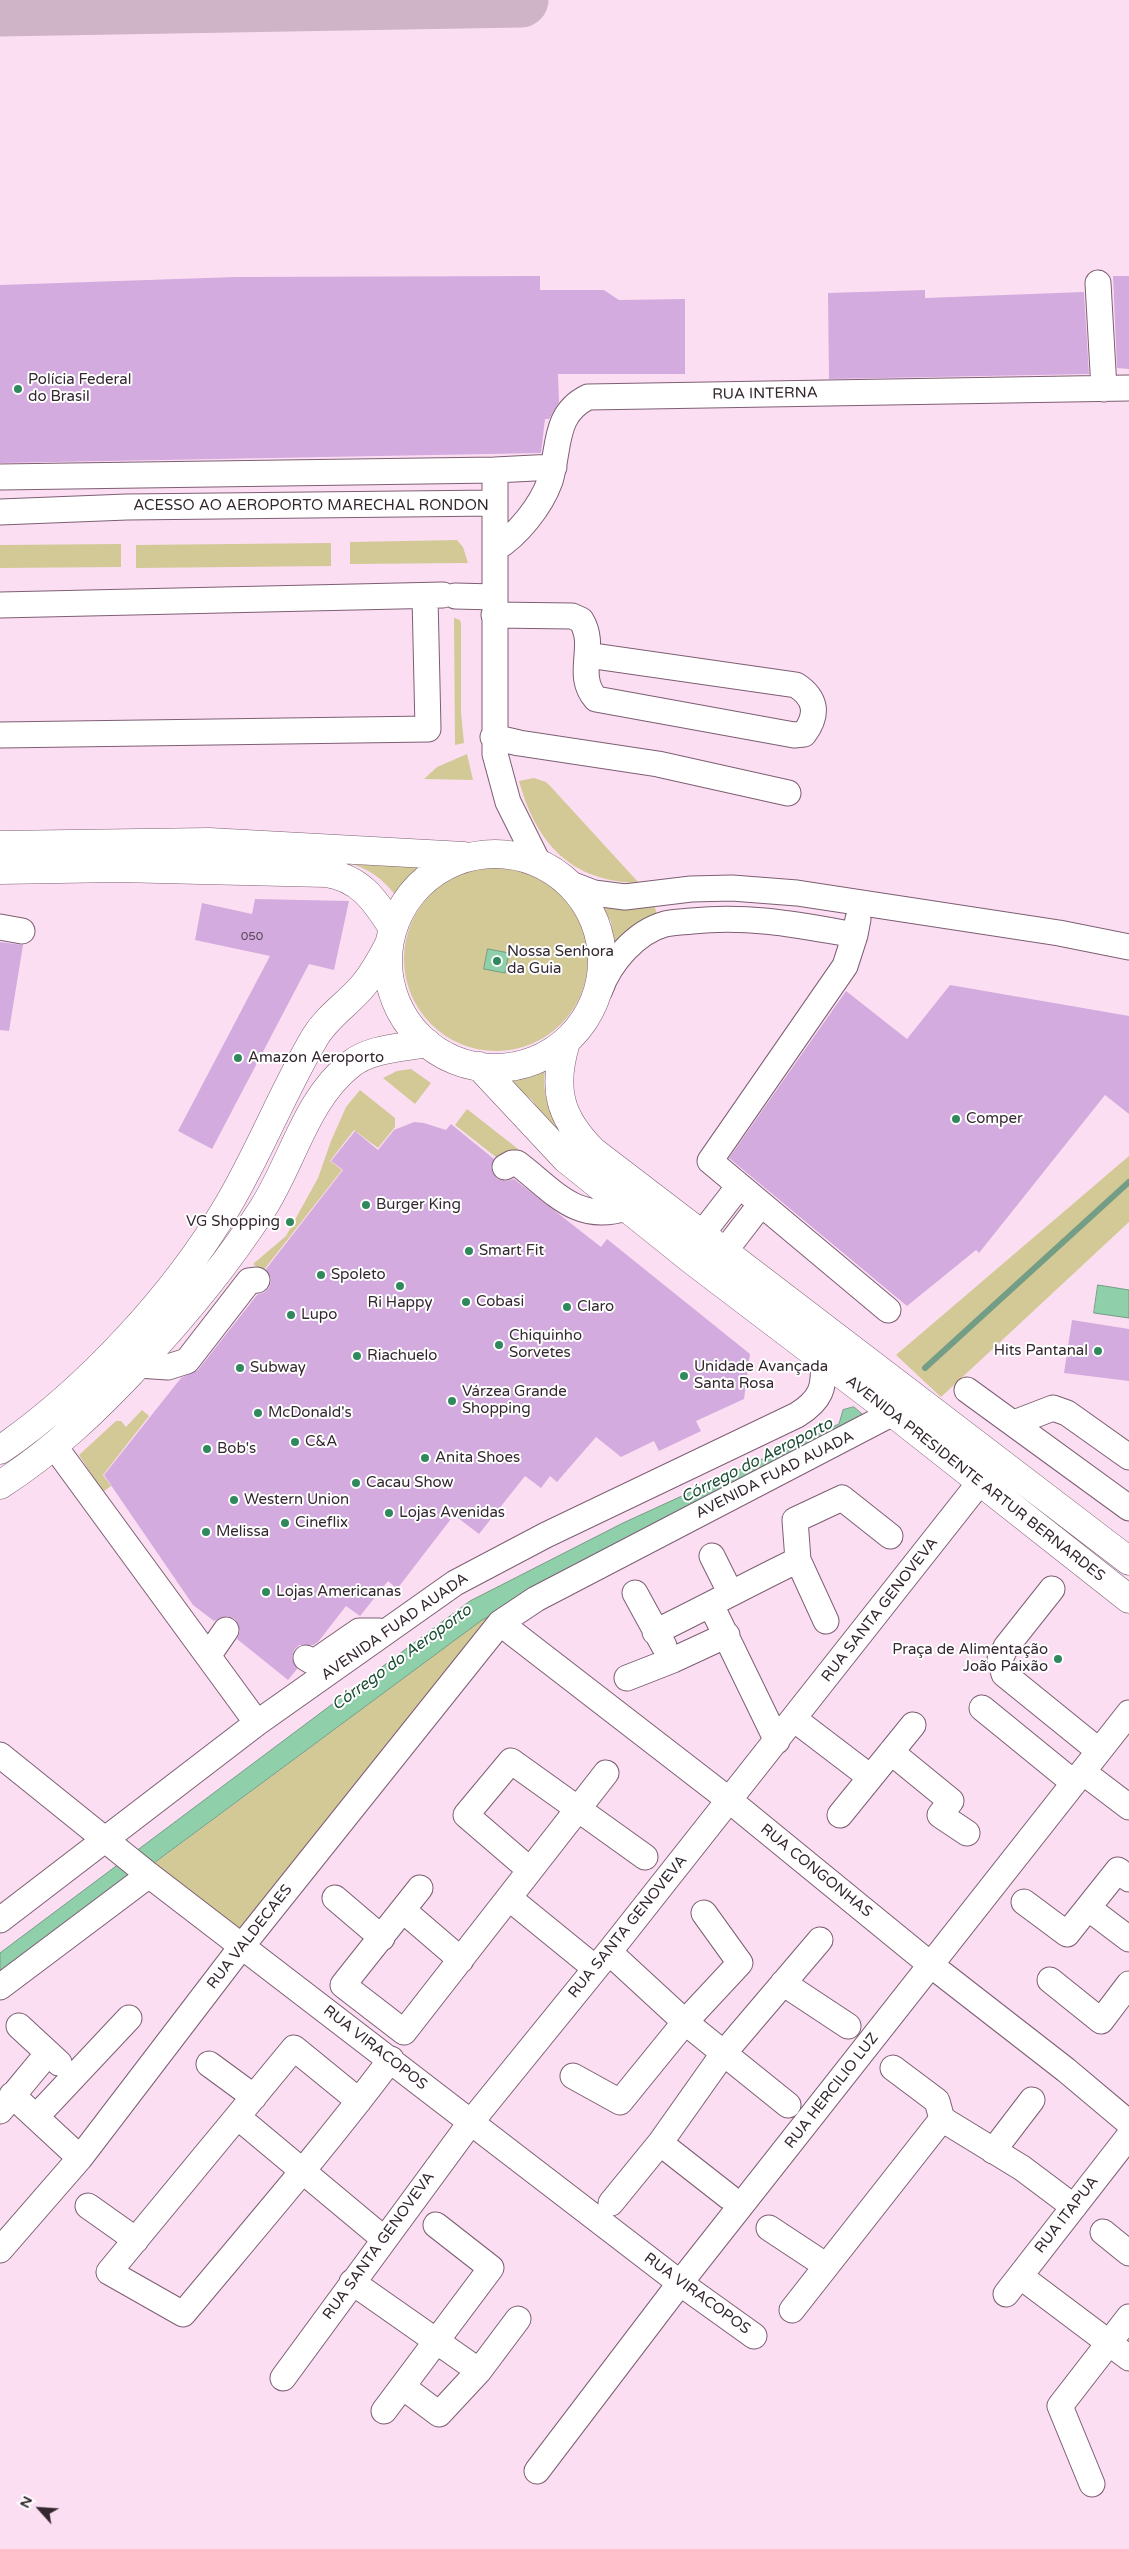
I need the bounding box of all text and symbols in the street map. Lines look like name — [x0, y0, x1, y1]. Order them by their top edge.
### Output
place label: Polícia Federal do Brasil — [28, 371, 131, 406]
marker: Polícia Federal do Brasil — [12, 383, 24, 395]
street label: RUA INTERNA — [712, 384, 818, 404]
street label: ACESSO AO AEROPORTO MARECHAL RONDON — [133, 497, 489, 515]
house number: 050 — [241, 930, 263, 944]
place label: Nossa Senhora da Guia — [507, 943, 614, 978]
marker: Nossa Senhora da Guia — [491, 955, 503, 967]
place label: Amazon Aeroporto — [248, 1049, 384, 1067]
marker: Amazon Aeroporto — [232, 1052, 244, 1064]
place label: Comper — [966, 1110, 1023, 1128]
marker: Comper — [950, 1113, 962, 1125]
place label: Burger King — [376, 1196, 461, 1214]
marker: Burger King — [360, 1199, 372, 1211]
place label: VG Shopping — [186, 1213, 280, 1231]
marker: VG Shopping — [284, 1216, 296, 1228]
place label: Smart Fit — [479, 1242, 544, 1260]
marker: Smart Fit — [463, 1245, 475, 1257]
place label: Spoleto — [331, 1266, 386, 1284]
marker: Spoleto — [315, 1269, 327, 1281]
marker: Ri Happy — [394, 1280, 406, 1292]
place label: Cobasi — [476, 1293, 524, 1311]
place label: Ri Happy — [368, 1294, 432, 1312]
marker: Cobasi — [460, 1296, 472, 1308]
place label: Claro — [577, 1298, 614, 1316]
marker: Claro — [561, 1301, 573, 1313]
place label: Lupo — [301, 1306, 337, 1324]
marker: Lupo — [285, 1309, 297, 1321]
place label: Chiquinho Sorvetes — [509, 1327, 582, 1362]
marker: Chiquinho Sorvetes — [493, 1339, 505, 1351]
place label: Hits Pantanal — [994, 1342, 1088, 1360]
marker: Hits Pantanal — [1092, 1345, 1104, 1357]
place label: Riachuelo — [367, 1347, 437, 1365]
marker: Riachuelo — [351, 1350, 363, 1362]
place label: Unidade Avançada Santa Rosa — [694, 1358, 828, 1393]
place label: Subway — [250, 1359, 306, 1377]
marker: Subway — [234, 1362, 246, 1374]
marker: Unidade Avançada Santa Rosa — [678, 1370, 690, 1382]
street label: AVENIDA PRESIDENTE ARTUR BERNARDES — [842, 1372, 1108, 1586]
place label: Várzea Grande Shopping — [462, 1383, 567, 1418]
marker: Várzea Grande Shopping — [446, 1395, 458, 1407]
place label: McDonald's — [268, 1404, 352, 1422]
marker: McDonald's — [252, 1407, 264, 1419]
water label: Córrego do Aeroporto — [678, 1414, 836, 1508]
street label: AVENIDA FUAD AUADA — [693, 1427, 857, 1523]
place label: C&A — [305, 1433, 337, 1451]
marker: C&A — [289, 1436, 301, 1448]
place label: Bob's — [217, 1440, 256, 1458]
marker: Bob's — [201, 1443, 213, 1455]
place label: Anita Shoes — [435, 1449, 520, 1467]
marker: Anita Shoes — [419, 1452, 431, 1464]
place label: Cacau Show — [366, 1474, 453, 1492]
marker: Cacau Show — [350, 1477, 362, 1489]
place label: Western Union — [244, 1491, 349, 1509]
marker: Western Union — [228, 1494, 240, 1506]
place label: Lojas Avenidas — [399, 1504, 505, 1522]
marker: Lojas Avenidas — [383, 1507, 395, 1519]
place label: Cineflix — [295, 1514, 348, 1532]
marker: Cineflix — [279, 1517, 291, 1529]
place label: Melissa — [216, 1523, 269, 1541]
marker: Melissa — [200, 1526, 212, 1538]
street label: RUA SANTA GENOVEVA — [818, 1534, 942, 1686]
street label: AVENIDA FUAD AUADA — [318, 1569, 472, 1685]
place label: Lojas Americanas — [276, 1583, 401, 1601]
marker: Lojas Americanas — [260, 1586, 272, 1598]
water label: Córrego do Aeroporto — [329, 1601, 475, 1715]
place label: Praça de Alimentação João Paixão — [892, 1641, 1048, 1676]
marker: Praça de Alimentação João Paixão — [1052, 1653, 1064, 1665]
street label: RUA CONGONHAS — [757, 1820, 875, 1922]
street label: RUA SANTA GENOVEVA — [565, 1852, 691, 2002]
street label: RUA VALDECAES — [204, 1881, 296, 1993]
street label: RUA VIRACOPOS — [319, 2002, 431, 2094]
street label: RUA HERCILIO LUZ — [781, 2030, 883, 2152]
street label: RUA SANTA GENOVEVA — [319, 2169, 439, 2323]
street label: RUA ITAPUA — [1031, 2173, 1103, 2257]
street label: RUA VIRACOPOS — [640, 2249, 754, 2339]
north arrow — [15, 2484, 65, 2534]
text: N — [16, 2493, 36, 2511]

